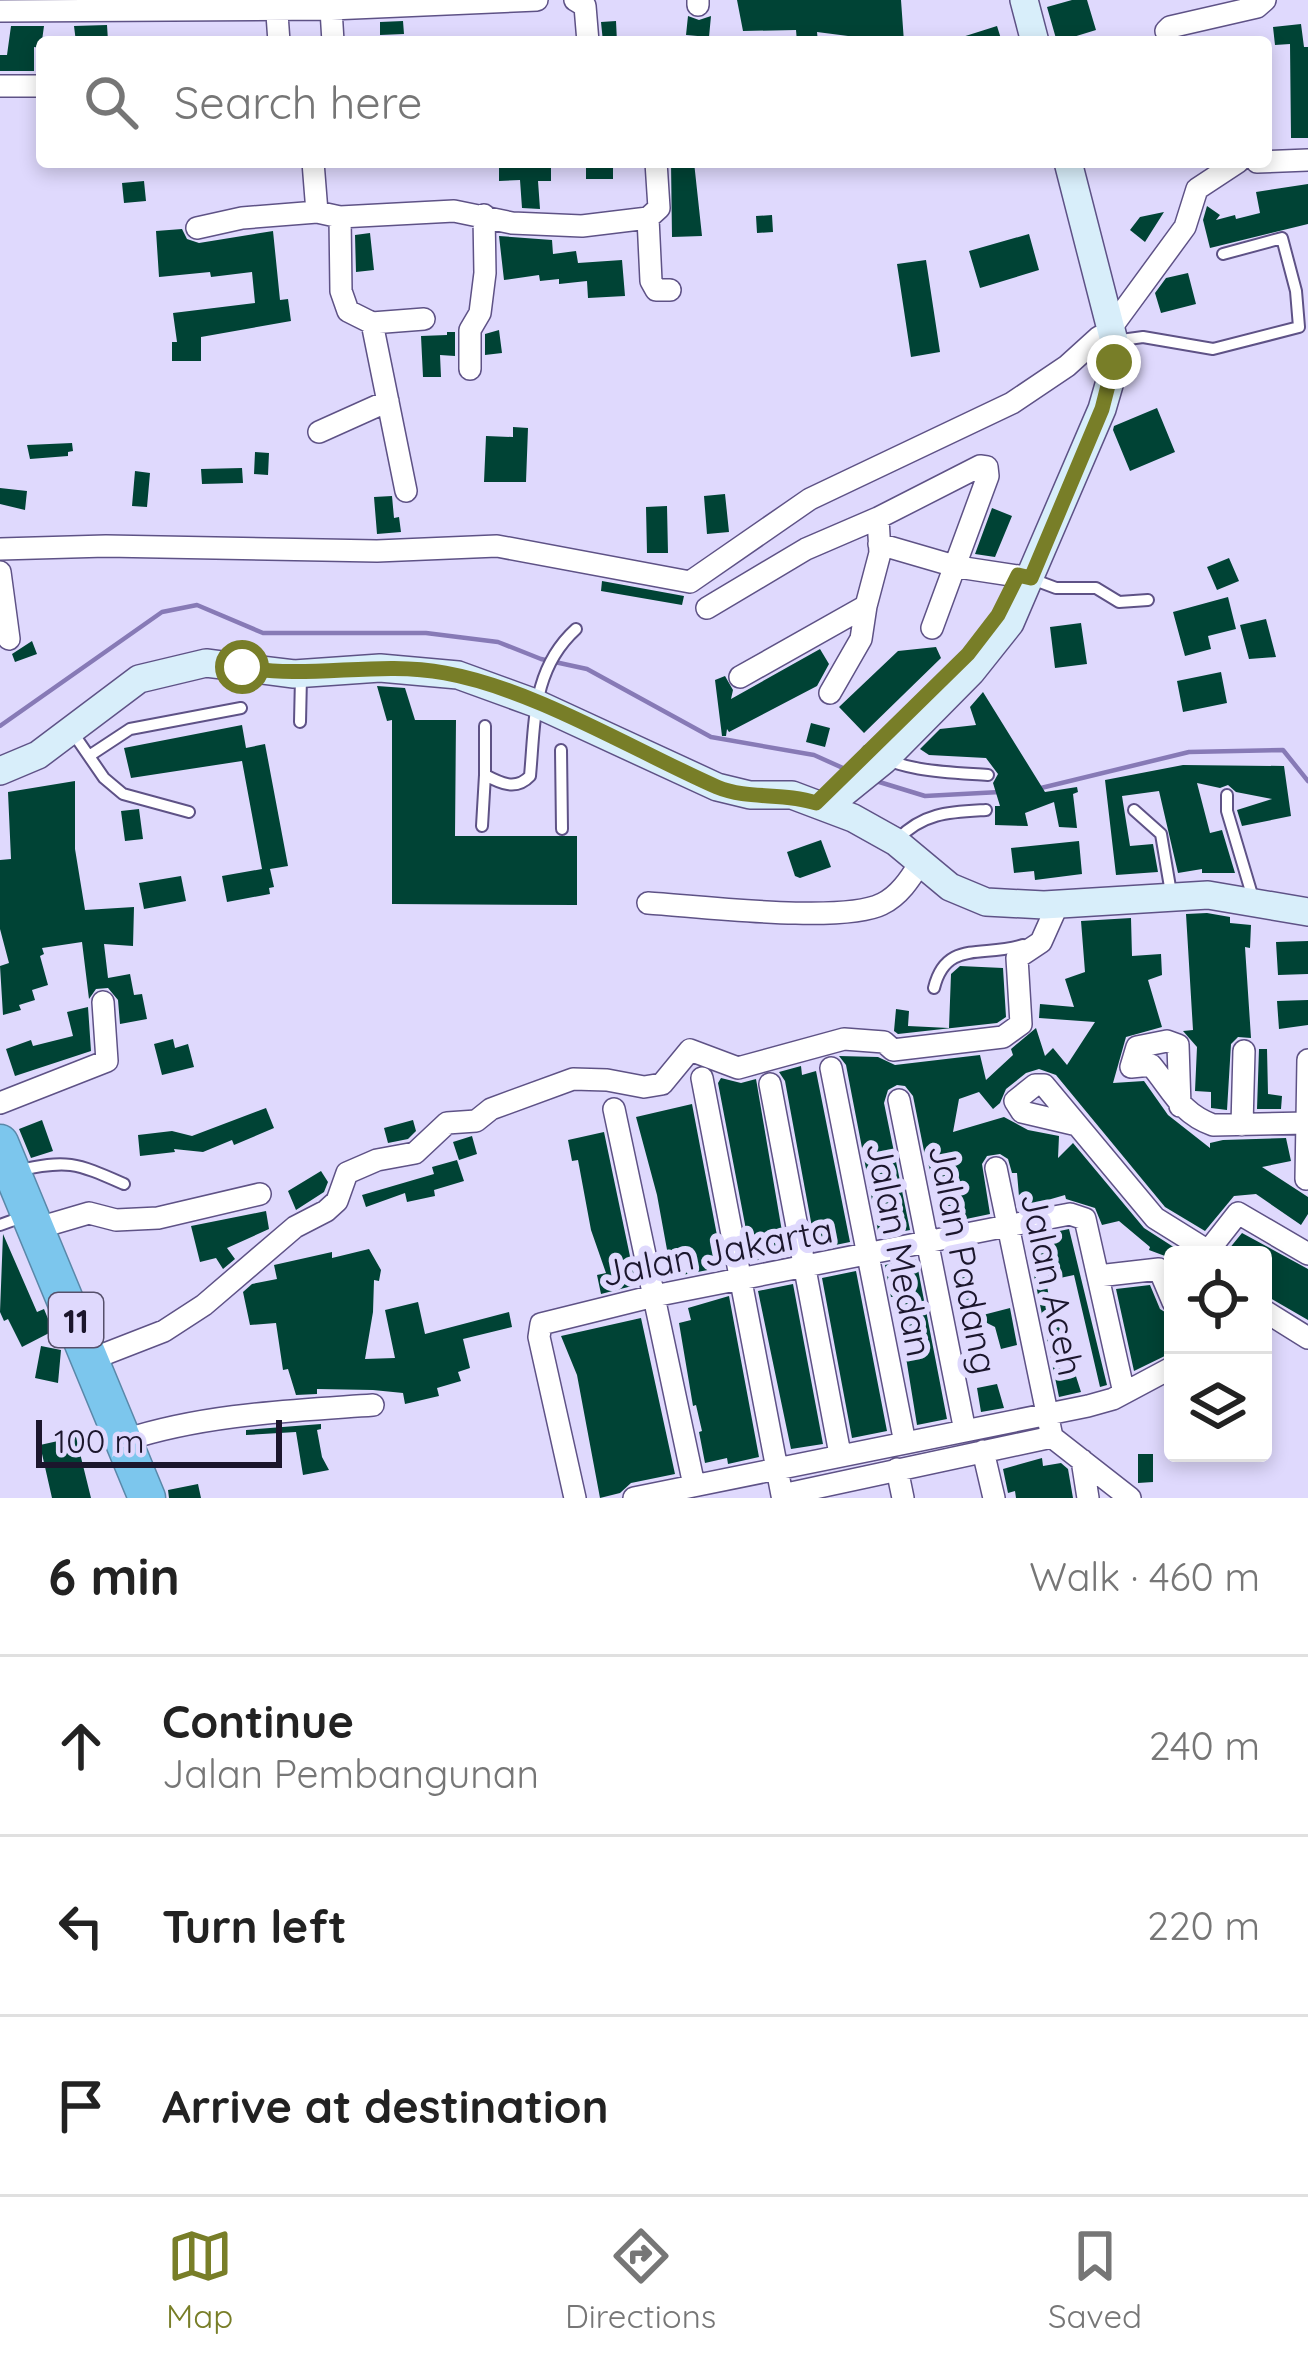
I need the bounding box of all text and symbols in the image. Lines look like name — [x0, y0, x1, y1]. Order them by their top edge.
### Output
search box — [36, 36, 1272, 168]
icon: search — [78, 69, 144, 135]
text: Search here — [174, 74, 422, 130]
route end — [1087, 335, 1141, 389]
route start — [215, 640, 269, 694]
street label: Jalan Medan — [857, 1138, 943, 1360]
street label: Jalan Padang — [920, 1140, 1008, 1378]
street label: Jalan Aceh — [1012, 1188, 1094, 1380]
street label: Jalan Jakarta — [598, 1207, 836, 1295]
map controls — [1164, 1246, 1272, 1462]
button: locate — [1164, 1246, 1272, 1354]
road number: 11 — [49, 1293, 103, 1347]
button: layers — [1164, 1354, 1272, 1462]
scale bar — [36, 1414, 282, 1467]
text: 100 m — [54, 1420, 145, 1461]
text: 6 min — [48, 1544, 180, 1608]
text: Walk · 460 m — [1029, 1552, 1260, 1601]
text: Continue — [162, 1693, 354, 1749]
icon: ahead — [48, 1713, 114, 1779]
text: 240 m — [1149, 1721, 1260, 1770]
text: Jalan Pembangunan — [162, 1749, 539, 1798]
icon: left — [48, 1893, 114, 1959]
text: Turn left — [162, 1898, 347, 1954]
text: 220 m — [1147, 1901, 1260, 1950]
icon: arrive — [48, 2073, 114, 2139]
text: Arrive at destination — [162, 2078, 608, 2134]
tab: Map — [166, 2223, 233, 2336]
tab: Directions — [565, 2223, 716, 2336]
tab: Saved — [1048, 2223, 1142, 2336]

